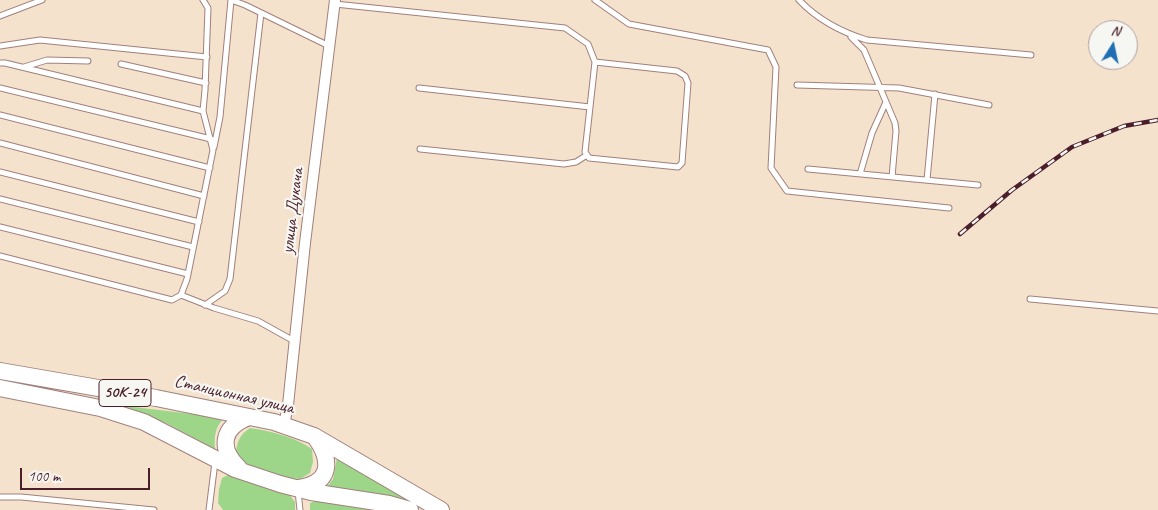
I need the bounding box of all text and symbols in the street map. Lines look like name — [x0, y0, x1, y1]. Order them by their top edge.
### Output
north arrow — [1088, 20, 1138, 70]
text: N — [1110, 22, 1121, 40]
street label: улица Дукача — [277, 167, 309, 255]
street label: Станционная улица — [172, 371, 296, 419]
road number: 50К-24 — [99, 379, 151, 406]
scale bar — [22, 458, 152, 490]
text: 100 m — [28, 467, 60, 486]

